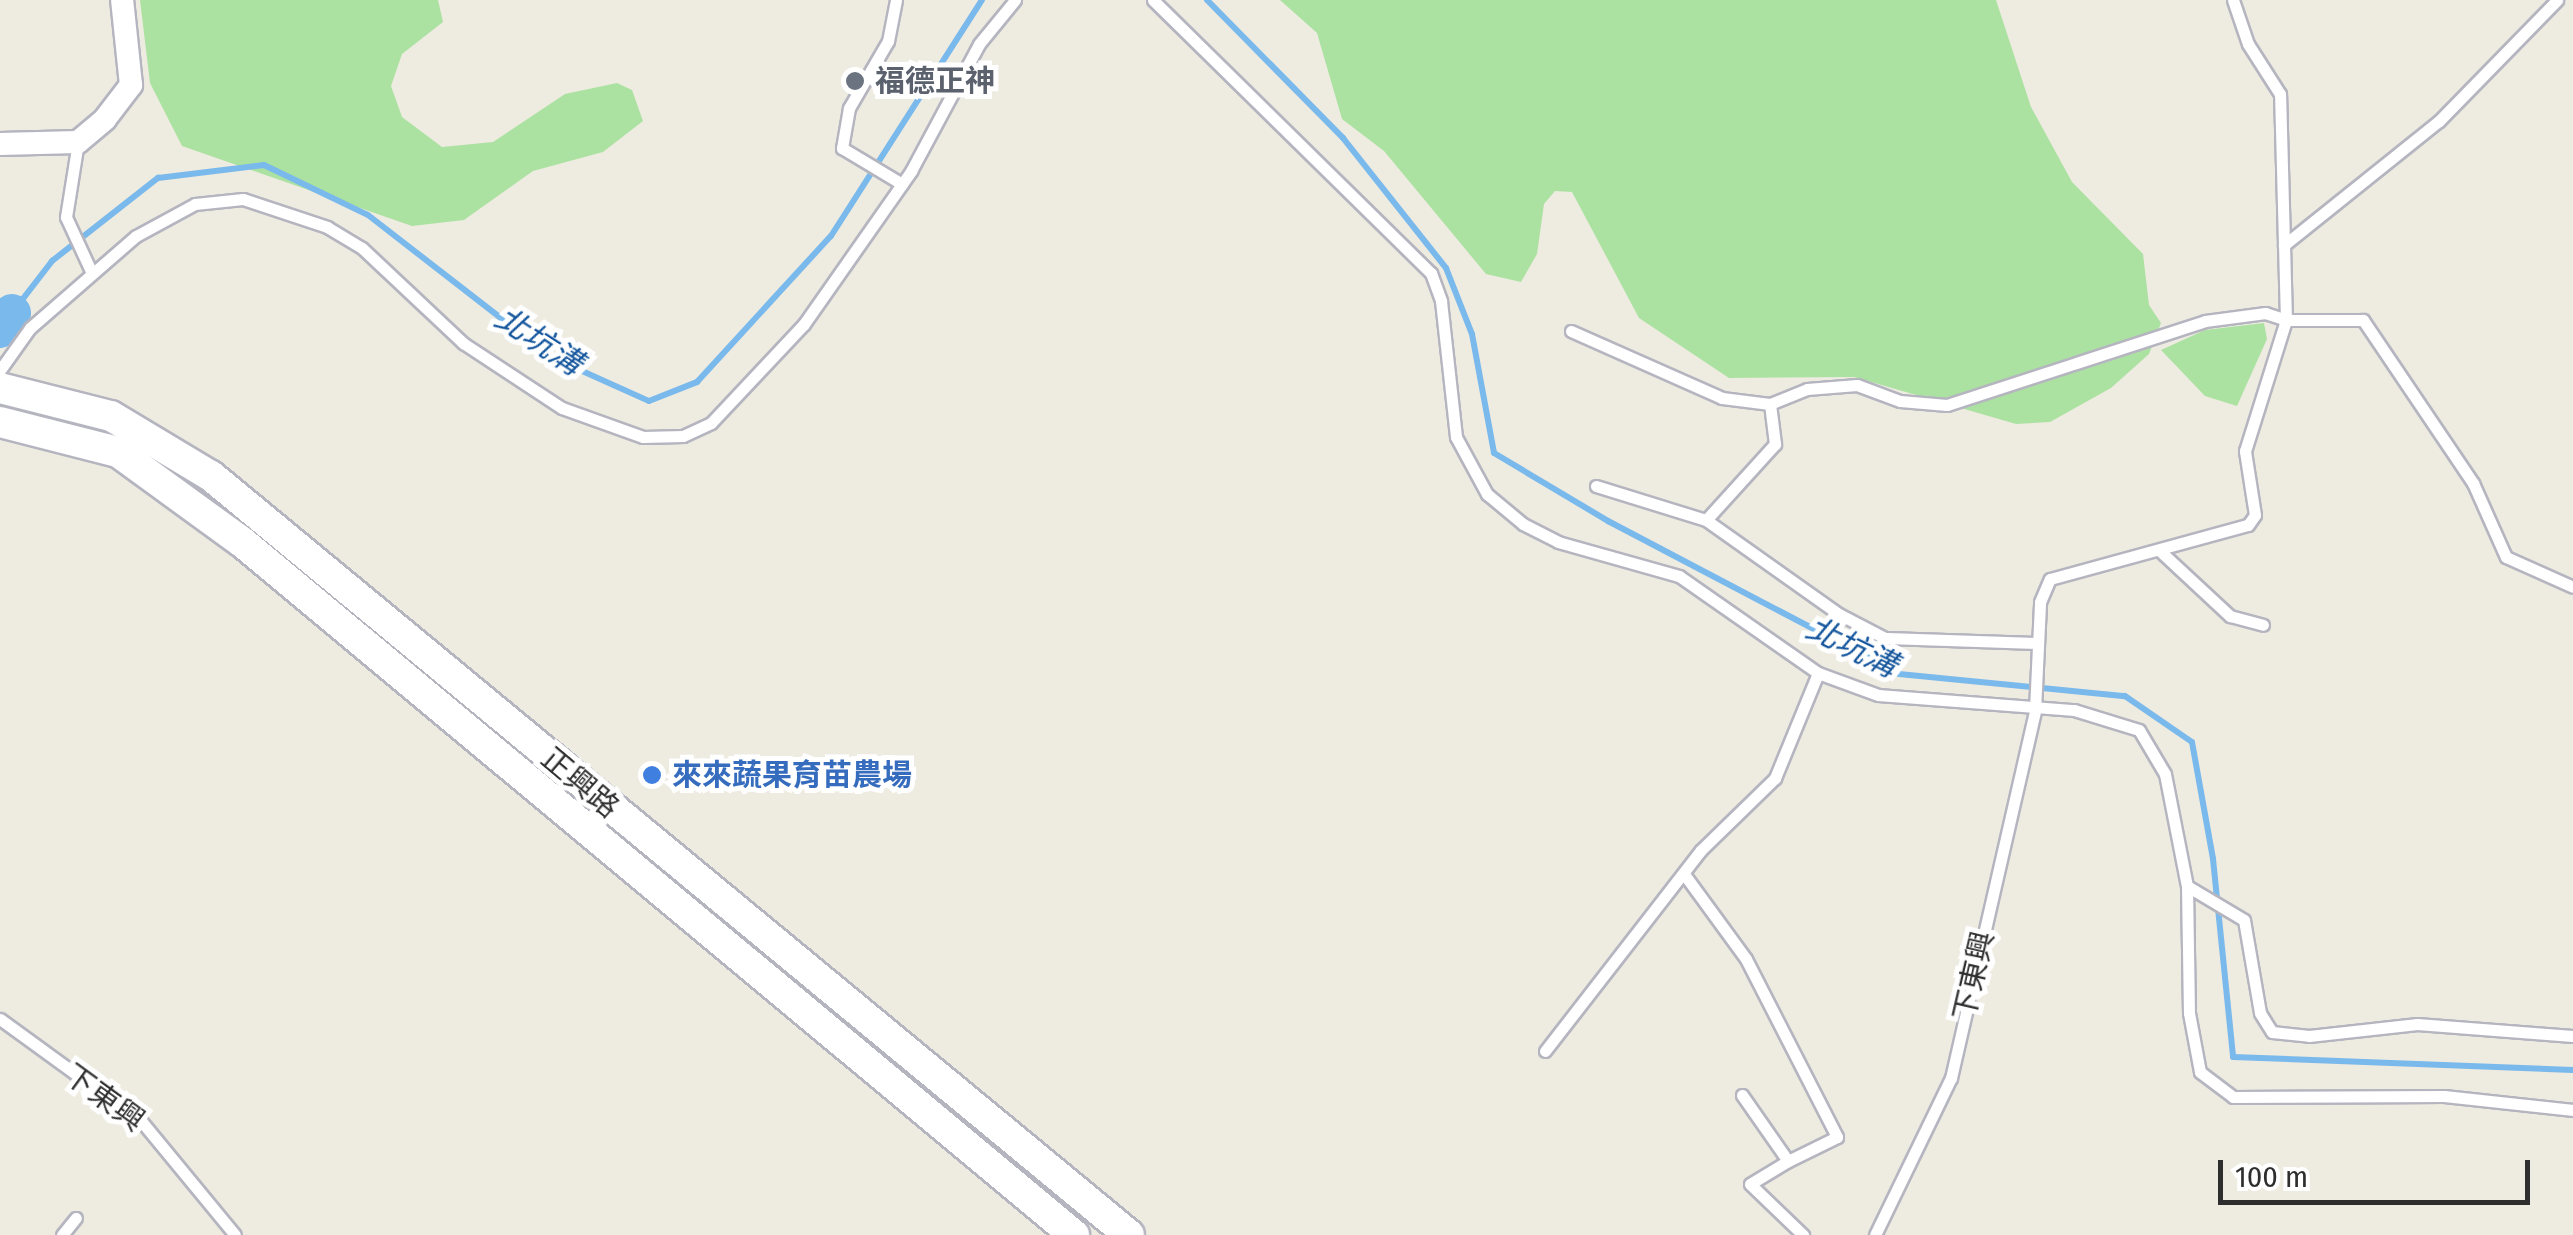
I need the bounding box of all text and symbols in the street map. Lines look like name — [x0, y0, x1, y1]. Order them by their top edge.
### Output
place label: 福德正神 — [875, 63, 995, 99]
marker: 福德正神 — [844, 70, 866, 92]
water label: 北坑溝 — [488, 299, 590, 383]
water label: 北坑溝 — [1800, 609, 1904, 685]
street label: 正興路 — [534, 740, 626, 826]
place label: 來來蔬果育苗農場 — [672, 757, 912, 793]
marker: 來來蔬果育苗農場 — [641, 764, 663, 786]
street label: 下東興 — [1946, 928, 2002, 1024]
street label: 下東興 — [57, 1057, 151, 1139]
scale bar — [2223, 1140, 2536, 1202]
text: 100 m — [2235, 1159, 2308, 1195]

